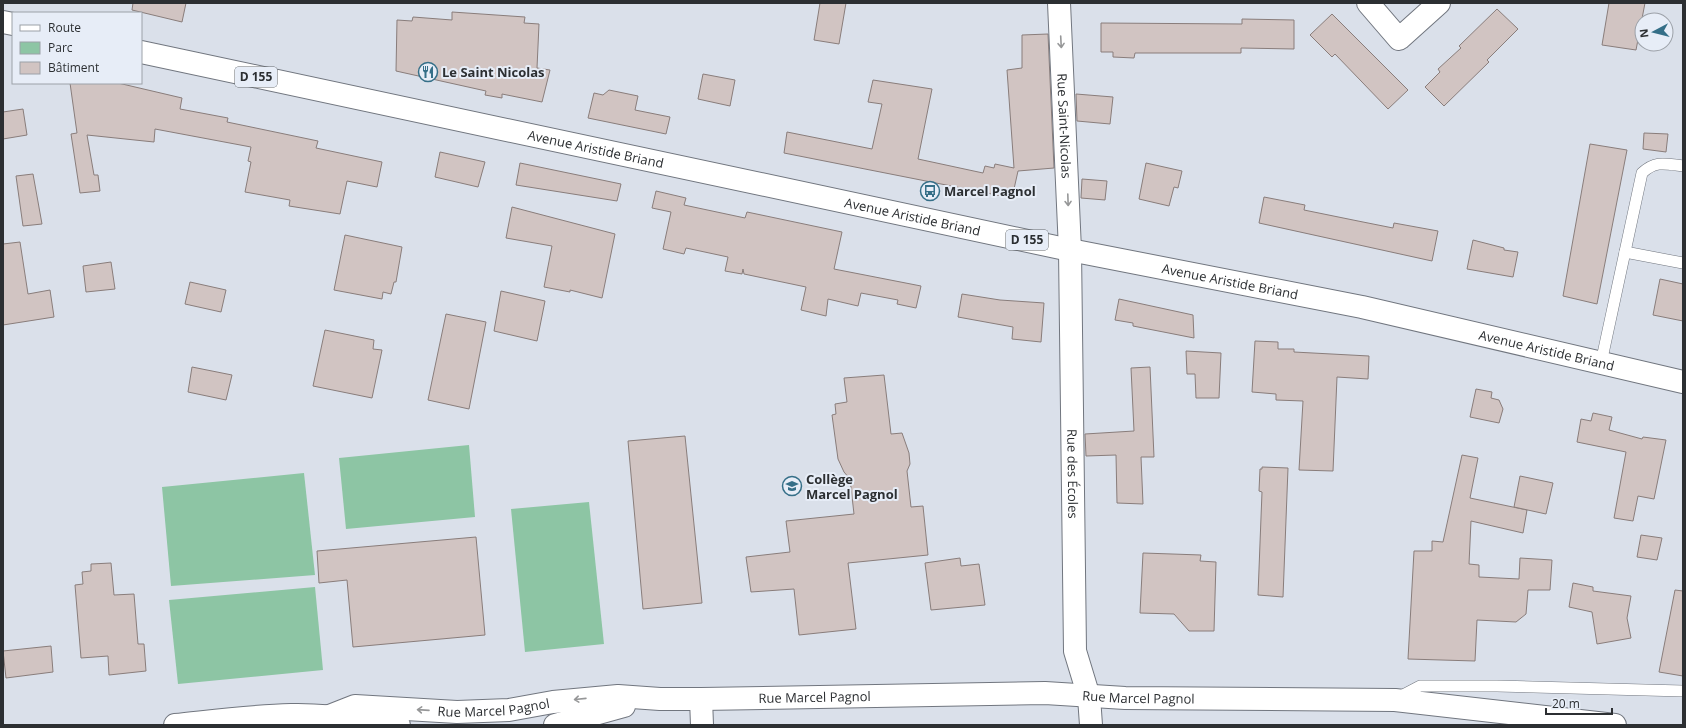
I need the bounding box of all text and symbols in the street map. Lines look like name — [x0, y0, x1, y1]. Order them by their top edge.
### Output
legend — [12, 12, 142, 84]
north arrow — [1634, 12, 1674, 52]
text: Route — [48, 19, 81, 36]
text: N — [1636, 28, 1652, 39]
one-way arrow — [1058, 35, 1065, 48]
text: Parc — [48, 39, 73, 56]
text: Bâtiment — [48, 59, 99, 76]
restaurant icon: Le Saint Nicolas — [417, 61, 439, 83]
place label: Le Saint Nicolas — [442, 63, 545, 81]
road number: D 155 — [235, 67, 277, 87]
street label: Rue Saint-Nicolas — [1053, 73, 1076, 179]
street label: Avenue Aristide Briand — [526, 126, 665, 172]
bus stop icon: Marcel Pagnol — [919, 180, 941, 202]
place label: Marcel Pagnol — [944, 182, 1036, 200]
street label: Avenue Aristide Briand — [843, 193, 982, 240]
one-way arrow — [1064, 193, 1072, 206]
road number: D 155 — [1006, 230, 1048, 250]
street label: Avenue Aristide Briand — [1160, 259, 1300, 303]
street label: Avenue Aristide Briand — [1477, 326, 1616, 375]
street label: Rue des Écoles — [1063, 429, 1082, 519]
place label: Collège Marcel Pagnol — [806, 470, 898, 503]
school or university icon: Collège Marcel Pagnol — [781, 475, 803, 497]
street label: Rue Marcel Pagnol — [1082, 686, 1195, 708]
street label: Rue Marcel Pagnol — [758, 687, 871, 707]
scale bar — [1546, 690, 1612, 716]
street label: Rue Marcel Pagnol — [437, 694, 551, 721]
text: 20 m — [1552, 695, 1580, 712]
one-way arrow — [574, 696, 587, 703]
one-way arrow — [417, 706, 430, 713]

